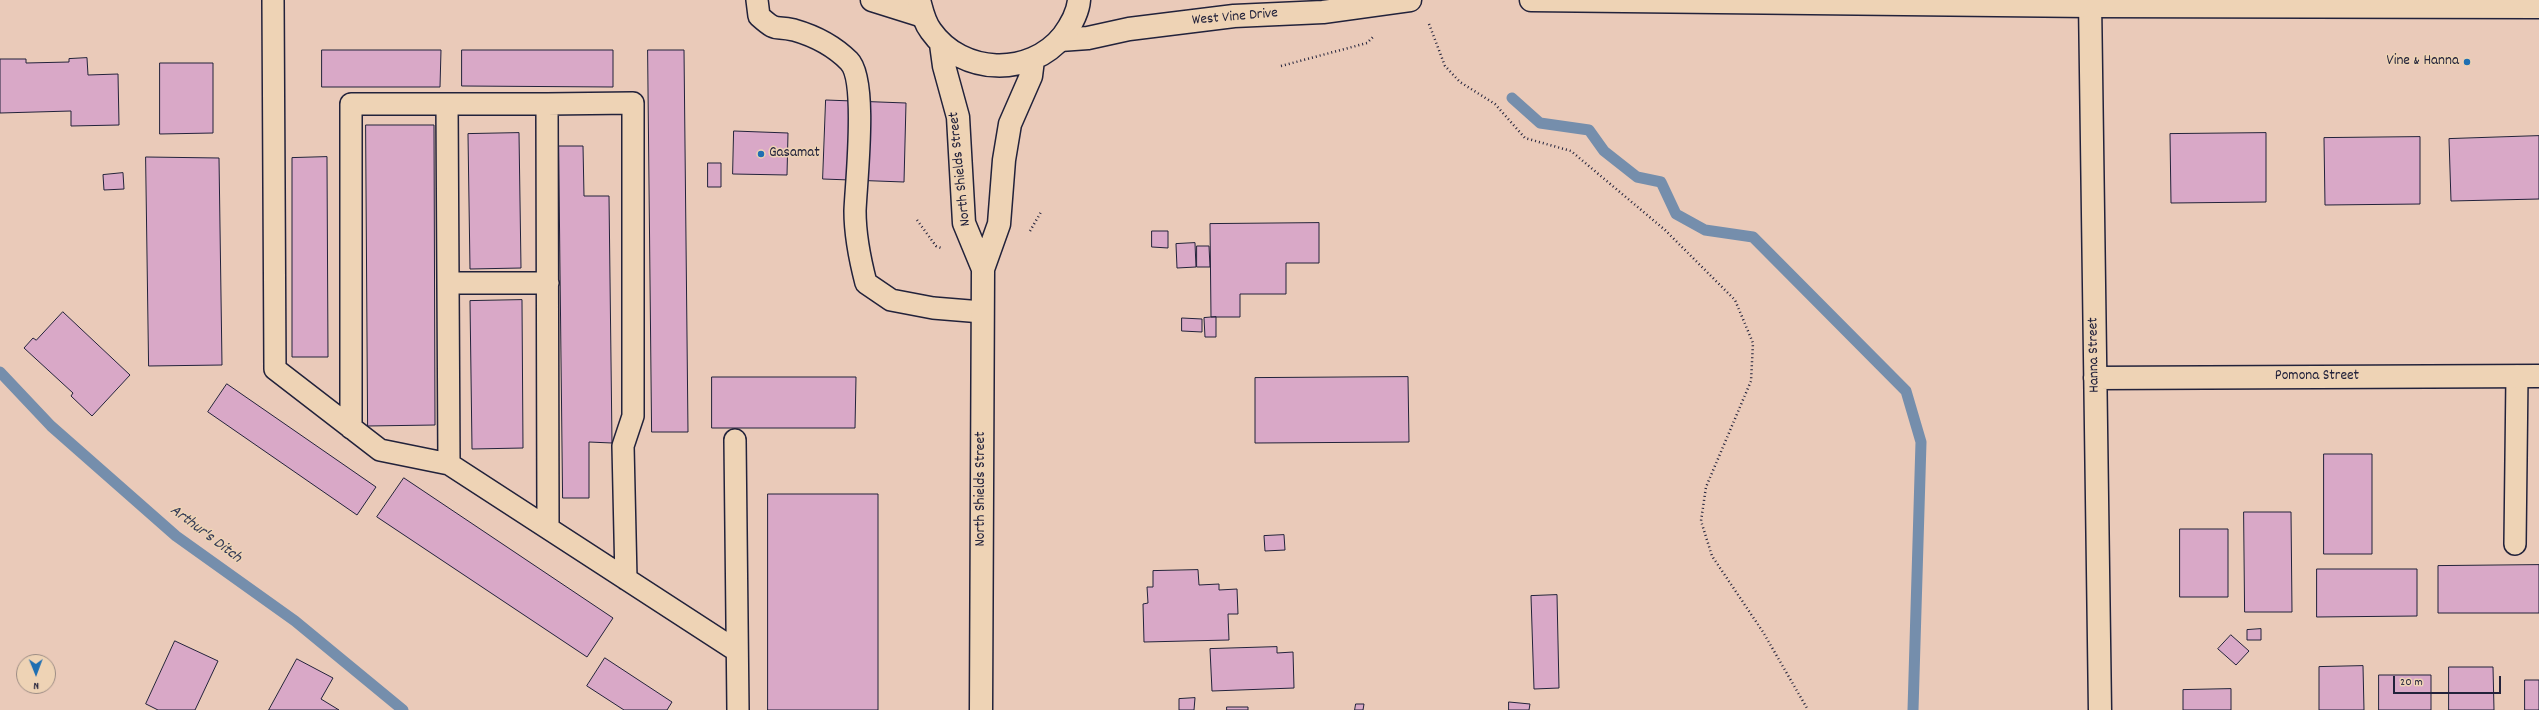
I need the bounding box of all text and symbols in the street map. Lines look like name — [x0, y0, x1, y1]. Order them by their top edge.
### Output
street label: West Vine Drive — [1191, 5, 1279, 31]
place label: Vine & Hanna — [2386, 53, 2459, 71]
marker: Vine & Hanna — [2462, 57, 2472, 67]
street label: North Shields Street — [946, 111, 976, 227]
place label: Gasamat — [769, 145, 820, 163]
marker: Gasamat — [756, 149, 766, 159]
street label: Hanna Street — [2085, 317, 2105, 393]
street label: Pomona Street — [2275, 368, 2359, 386]
street label: North Shields Street — [973, 431, 991, 547]
water label: Arthur's Ditch — [165, 502, 245, 568]
north arrow — [16, 654, 56, 694]
scale bar — [2395, 668, 2503, 694]
text: 20 m — [2400, 674, 2423, 691]
text: N — [33, 677, 39, 693]

